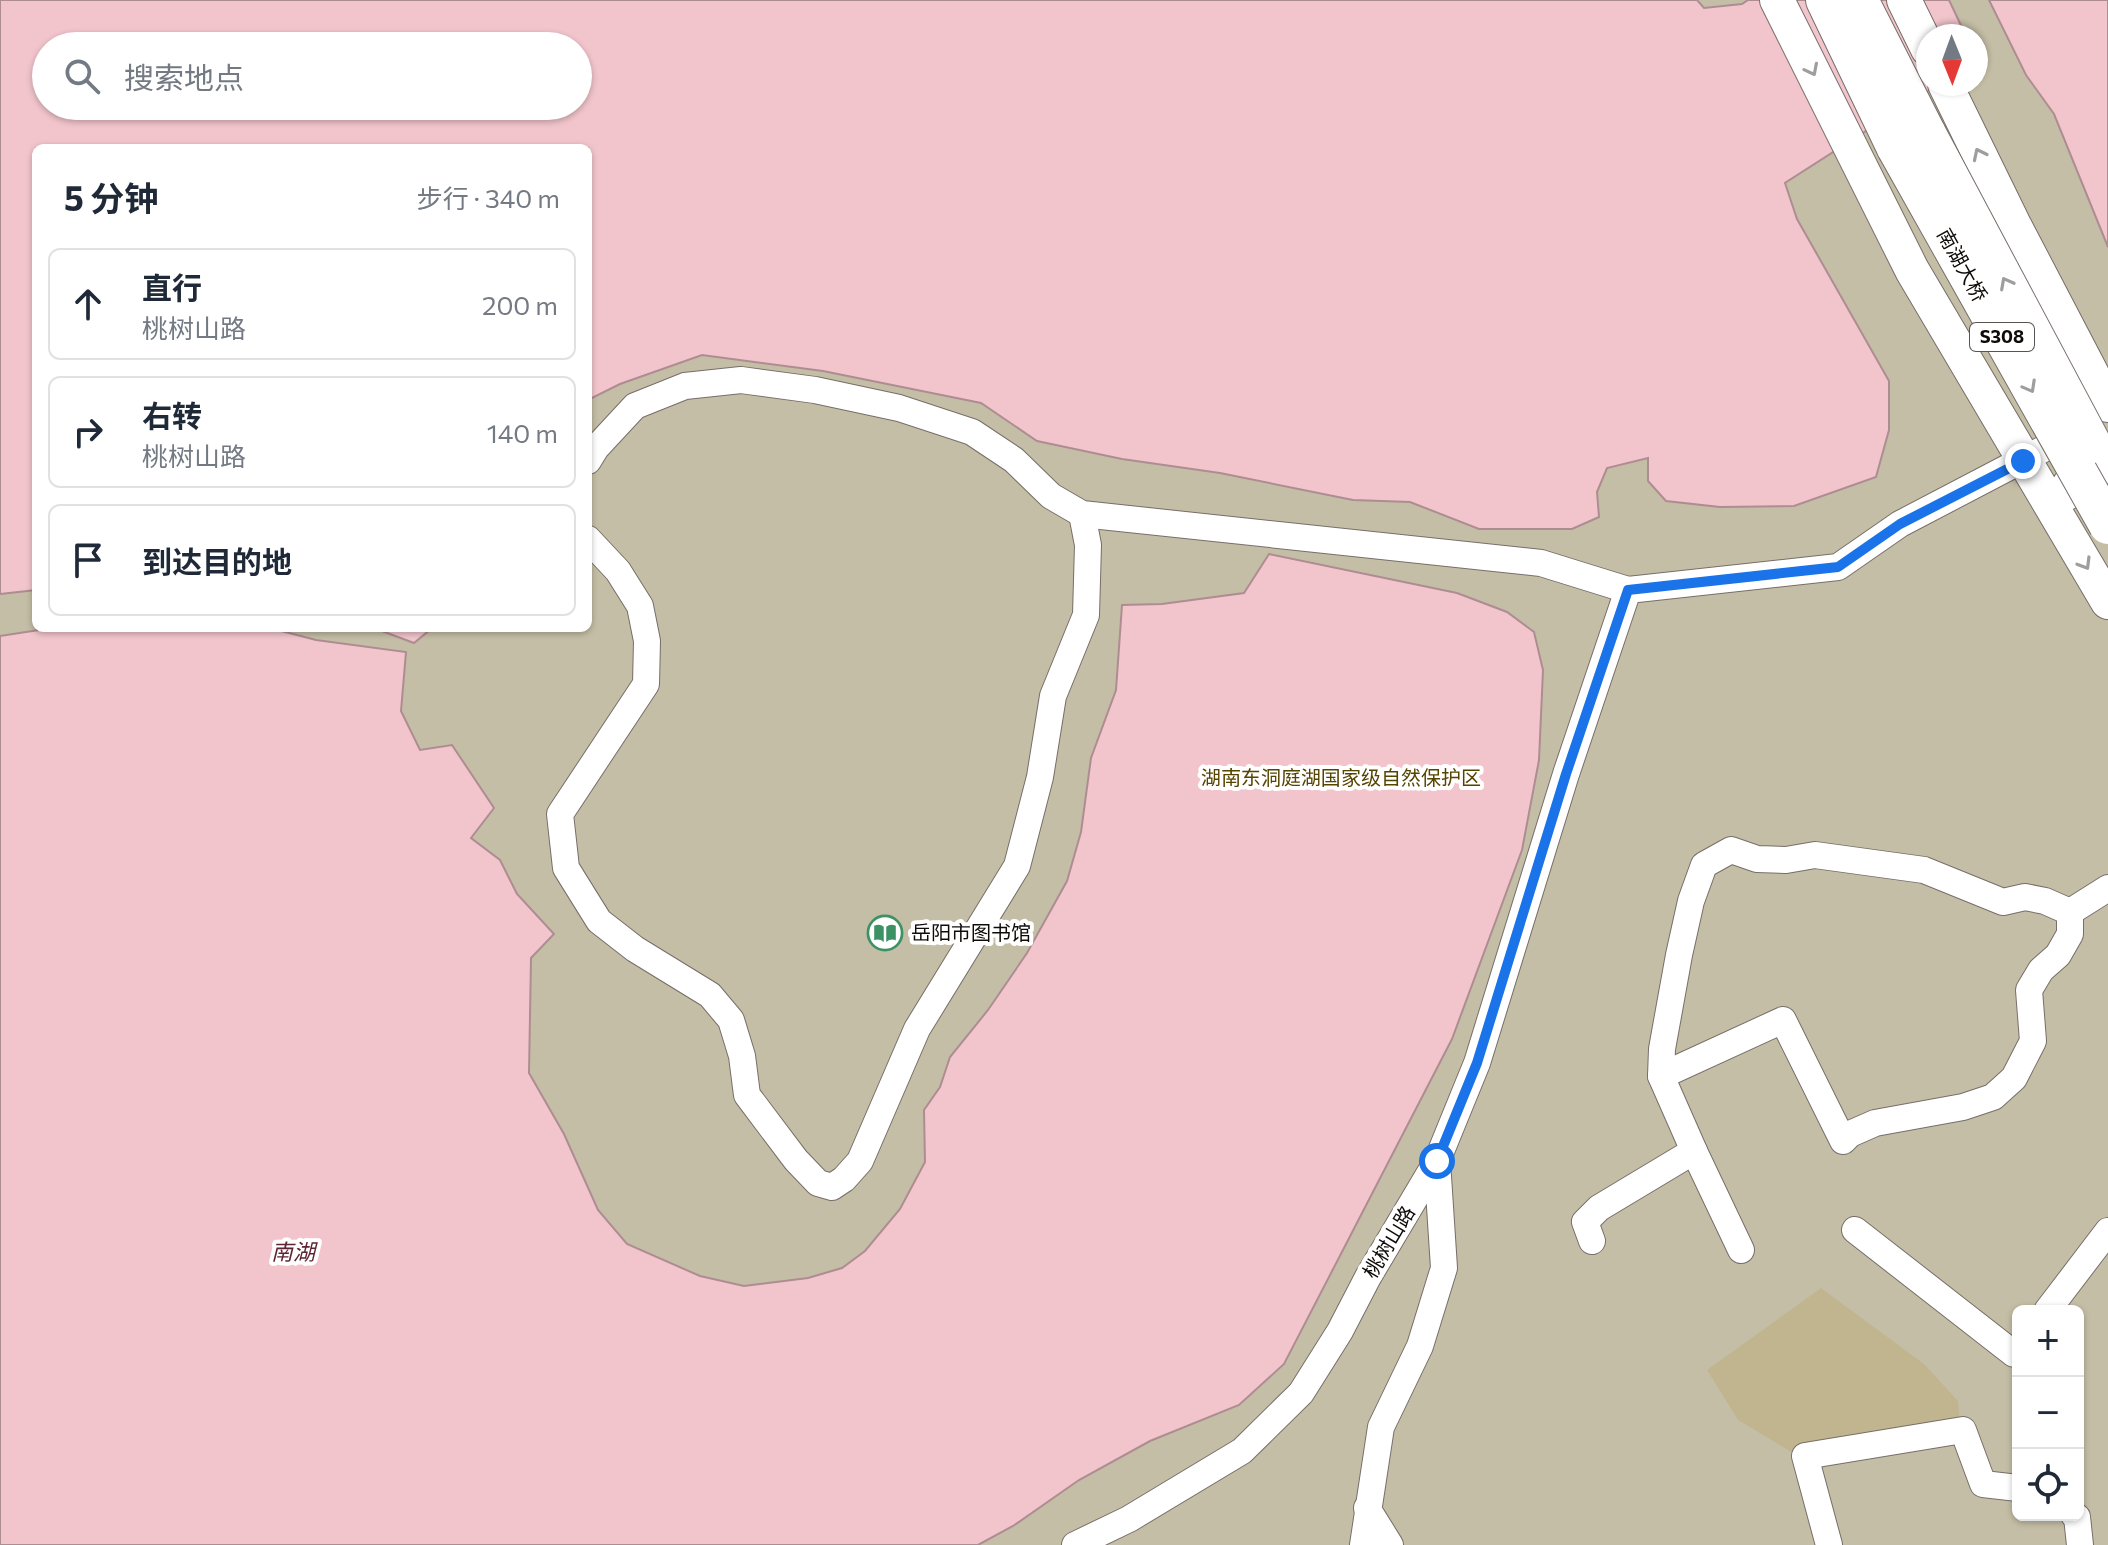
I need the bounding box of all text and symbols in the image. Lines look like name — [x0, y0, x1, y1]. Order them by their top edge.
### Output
north arrow — [1916, 24, 1988, 96]
search box — [32, 32, 592, 120]
icon: search — [60, 54, 104, 98]
text: 搜索地点 — [124, 58, 244, 95]
one-way arrow — [1802, 61, 1818, 76]
one-way arrow — [1973, 147, 1989, 162]
text: 5 分钟 — [64, 176, 158, 218]
text: 步行 · 340 m — [417, 182, 560, 213]
street label: 南湖大桥 — [1933, 224, 1993, 305]
text: 直行 — [142, 268, 202, 305]
one-way arrow — [2000, 276, 2015, 291]
icon: ahead — [66, 282, 110, 326]
text: 200 m — [482, 289, 558, 320]
text: 桃树山路 — [142, 312, 246, 343]
road number: S308 — [1970, 323, 2034, 351]
one-way arrow — [2020, 378, 2036, 393]
text: 右转 — [142, 396, 202, 433]
icon: right — [66, 410, 110, 454]
text: 140 m — [487, 417, 558, 448]
text: 桃树山路 — [142, 440, 246, 471]
route end — [2005, 443, 2041, 479]
icon: arrive — [66, 538, 110, 582]
text: 到达目的地 — [142, 542, 292, 579]
one-way arrow — [2075, 555, 2091, 570]
park label: 湖南东洞庭湖国家级自然保护区 — [1201, 765, 1481, 789]
library icon: 岳阳市图书馆 — [866, 914, 904, 952]
place label: 岳阳市图书馆 — [911, 920, 1031, 944]
route start — [1419, 1143, 1455, 1179]
street label: 桃树山路 — [1357, 1201, 1419, 1282]
water label: 南湖 — [271, 1238, 318, 1265]
map controls — [2012, 1305, 2084, 1521]
button: + — [2012, 1305, 2084, 1377]
button: − — [2012, 1377, 2084, 1449]
button: locate — [2012, 1449, 2084, 1521]

